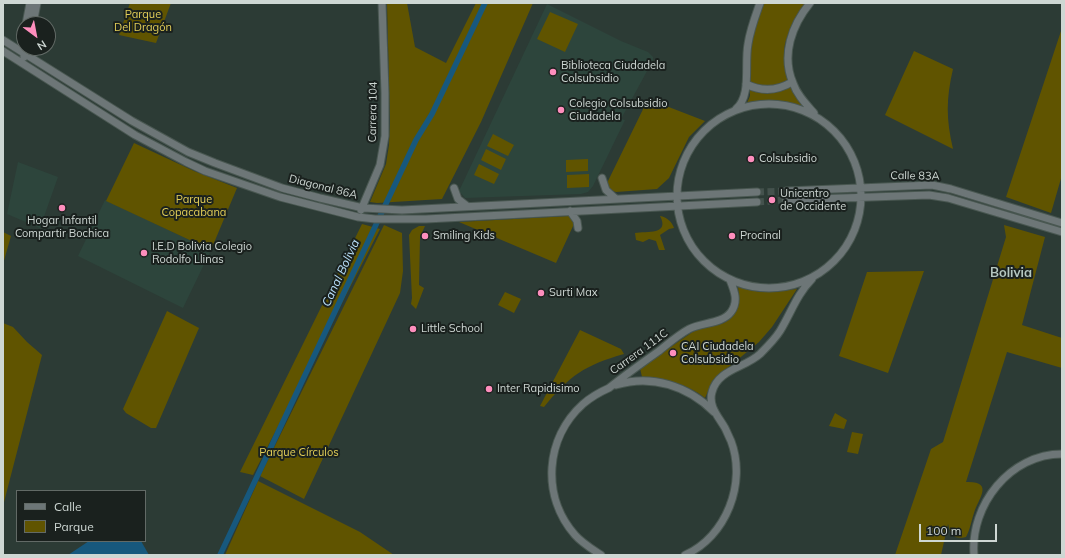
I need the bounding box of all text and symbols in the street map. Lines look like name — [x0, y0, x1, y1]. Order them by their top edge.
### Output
park label: Parque Del Dragón — [114, 8, 172, 34]
north arrow — [16, 16, 56, 56]
text: N — [35, 37, 49, 53]
place label: Biblioteca Ciudadela Colsubsidio — [561, 59, 665, 85]
marker: Biblioteca Ciudadela Colsubsidio — [548, 67, 558, 77]
street label: Carrera 104 — [366, 81, 380, 143]
place label: Colegio Colsubsidio Ciudadela — [569, 97, 667, 123]
marker: Colegio Colsubsidio Ciudadela — [556, 105, 566, 115]
place label: Colsubsidio — [759, 152, 817, 166]
marker: Colsubsidio — [746, 154, 756, 164]
street label: Calle 83A — [890, 169, 940, 183]
street label: Diagonal 86A — [287, 172, 359, 202]
place label: Unicentro de Occidente — [780, 187, 846, 213]
park label: Parque Copacabana — [162, 193, 226, 219]
marker: Unicentro de Occidente — [767, 195, 777, 205]
marker: Hogar Infantil Compartir Bochica — [57, 203, 67, 213]
place label: Hogar Infantil Compartir Bochica — [15, 214, 109, 240]
place label: Smiling Kids — [433, 229, 495, 243]
place label: Procinal — [740, 229, 781, 243]
marker: Smiling Kids — [420, 231, 430, 241]
marker: Procinal — [727, 231, 737, 241]
water label: Canal Bolivia — [319, 237, 363, 309]
place label: I.E.D Bolivia Colegio Rodolfo Llinas — [152, 240, 252, 266]
marker: I.E.D Bolivia Colegio Rodolfo Llinas — [139, 248, 149, 258]
district label: Bolivia — [990, 265, 1032, 281]
place label: Surti Max — [549, 286, 598, 300]
marker: Surti Max — [536, 288, 546, 298]
place label: Little School — [421, 322, 483, 336]
marker: Little School — [408, 324, 418, 334]
street label: Carrera 111C — [607, 327, 671, 377]
place label: CAI Ciudadela Colsubsidio — [681, 340, 754, 366]
marker: CAI Ciudadela Colsubsidio — [668, 348, 678, 358]
place label: Inter Rapidisimo — [497, 382, 580, 396]
marker: Inter Rapidisimo — [484, 384, 494, 394]
park label: Parque Círculos — [259, 446, 339, 460]
legend — [16, 490, 146, 542]
text: Calle — [54, 499, 81, 514]
scale bar — [921, 516, 999, 542]
text: Parque — [54, 519, 94, 534]
text: 100 m — [926, 523, 961, 538]

